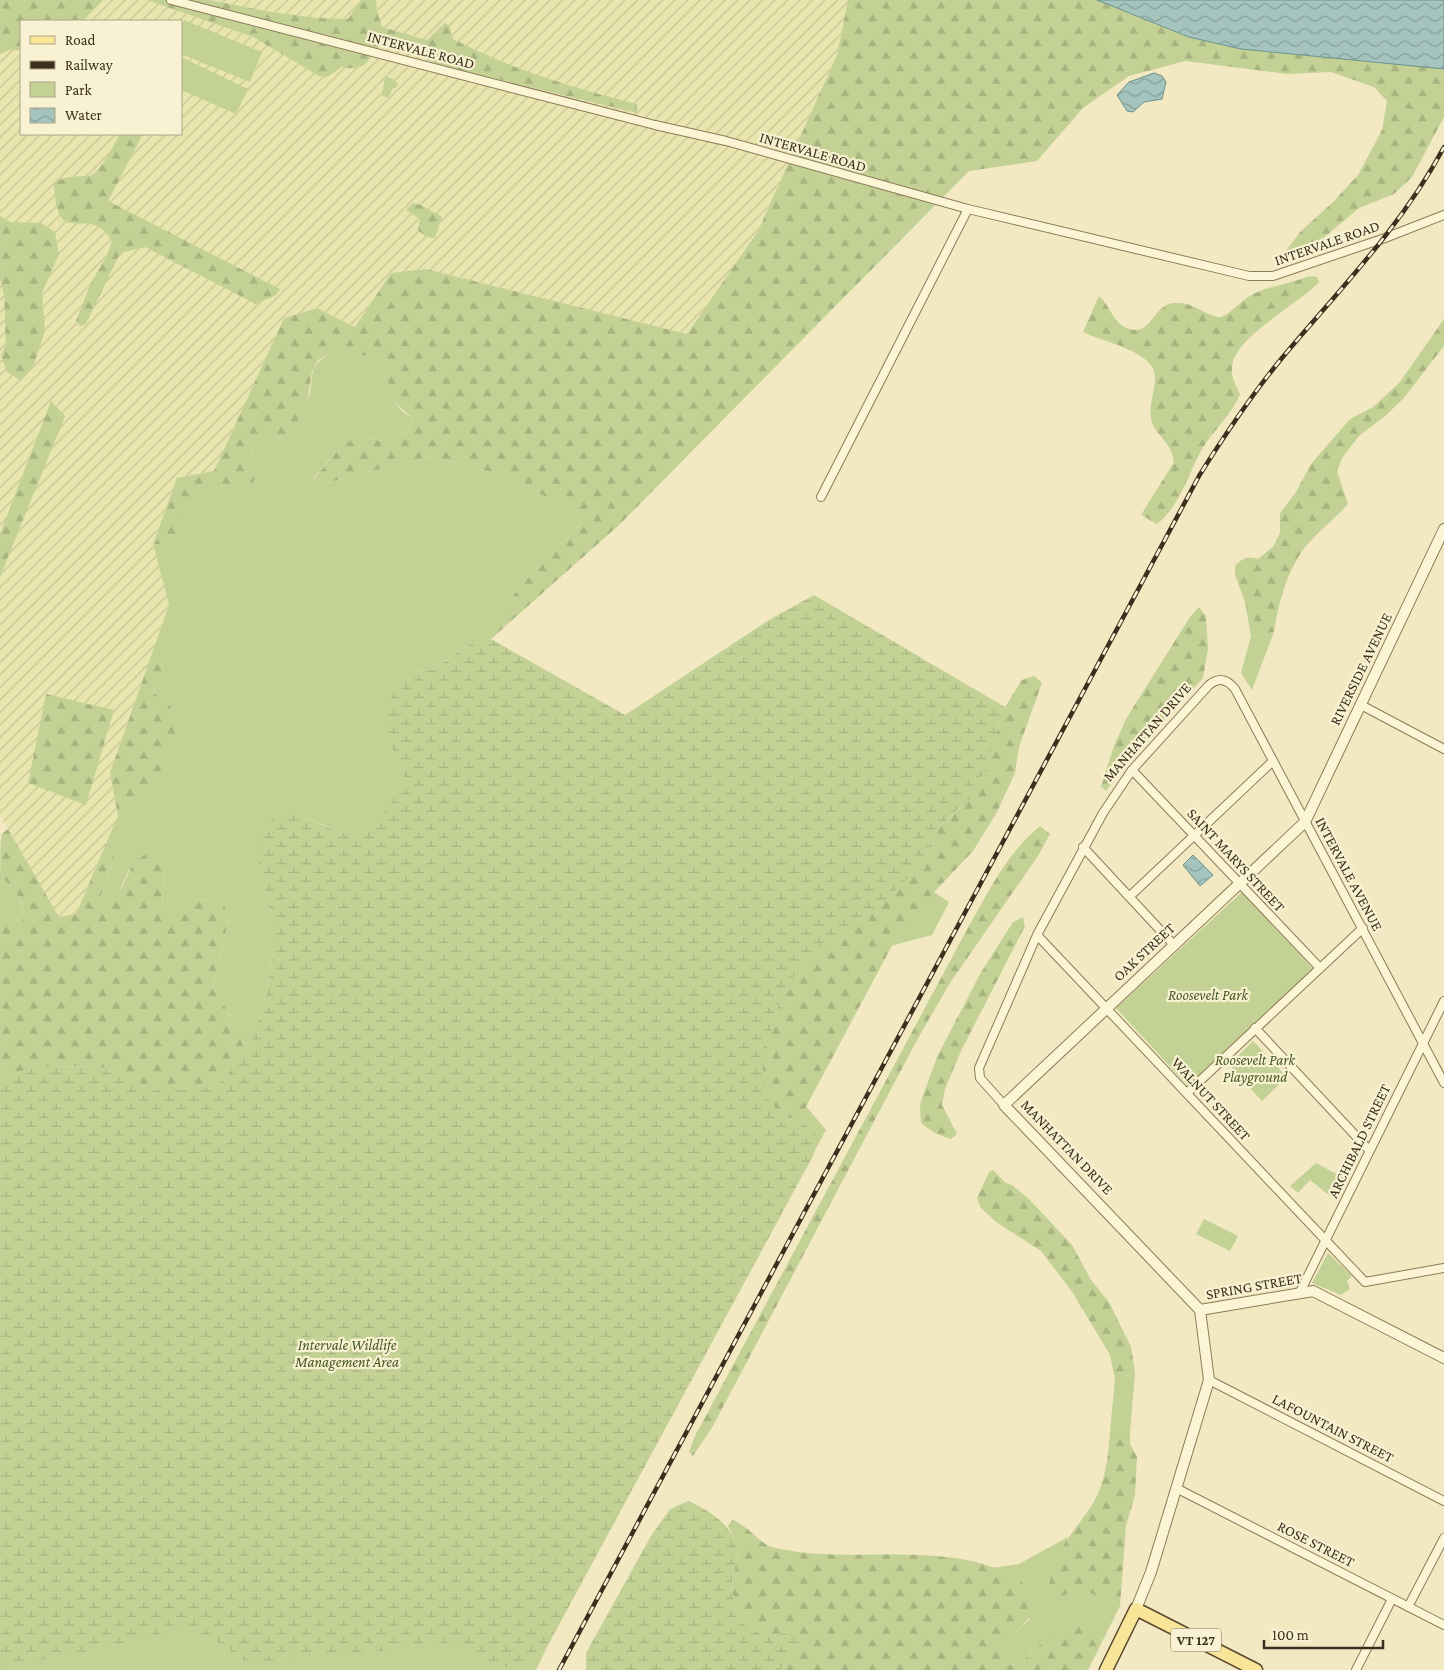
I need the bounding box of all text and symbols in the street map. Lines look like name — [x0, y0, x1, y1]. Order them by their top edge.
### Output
legend — [20, 20, 182, 135]
street label: INTERVALE ROAD — [366, 28, 476, 72]
text: Road — [65, 32, 96, 48]
text: Railway — [65, 57, 113, 74]
text: Park — [65, 82, 92, 98]
text: Water — [65, 107, 102, 123]
street label: INTERVALE ROAD — [758, 129, 868, 175]
street label: INTERVALE ROAD — [1272, 217, 1382, 269]
street label: RIVERSIDE AVENUE — [1327, 610, 1395, 728]
street label: MANHATTAN DRIVE — [1100, 679, 1194, 785]
street label: SAINT MARYS STREET — [1184, 805, 1288, 915]
street label: INTERVALE AVENUE — [1312, 814, 1386, 934]
street label: OAK STREET — [1110, 920, 1178, 984]
park label: Roosevelt Park — [1168, 987, 1249, 1003]
park label: Roosevelt Park Playground — [1215, 1052, 1296, 1086]
street label: WALNUT STREET — [1168, 1054, 1254, 1144]
street label: ARCHIBALD STREET — [1324, 1081, 1394, 1201]
street label: MANHATTAN DRIVE — [1018, 1096, 1116, 1198]
street label: SPRING STREET — [1205, 1270, 1303, 1302]
park label: Intervale Wildlife Management Area — [294, 1337, 399, 1371]
street label: LAFOUNTAIN STREET — [1270, 1390, 1396, 1466]
street label: ROSE STREET — [1275, 1518, 1357, 1570]
scale bar — [1264, 1618, 1383, 1650]
text: 100 m — [1272, 1627, 1309, 1643]
road number: VT 127 — [1171, 1628, 1221, 1652]

